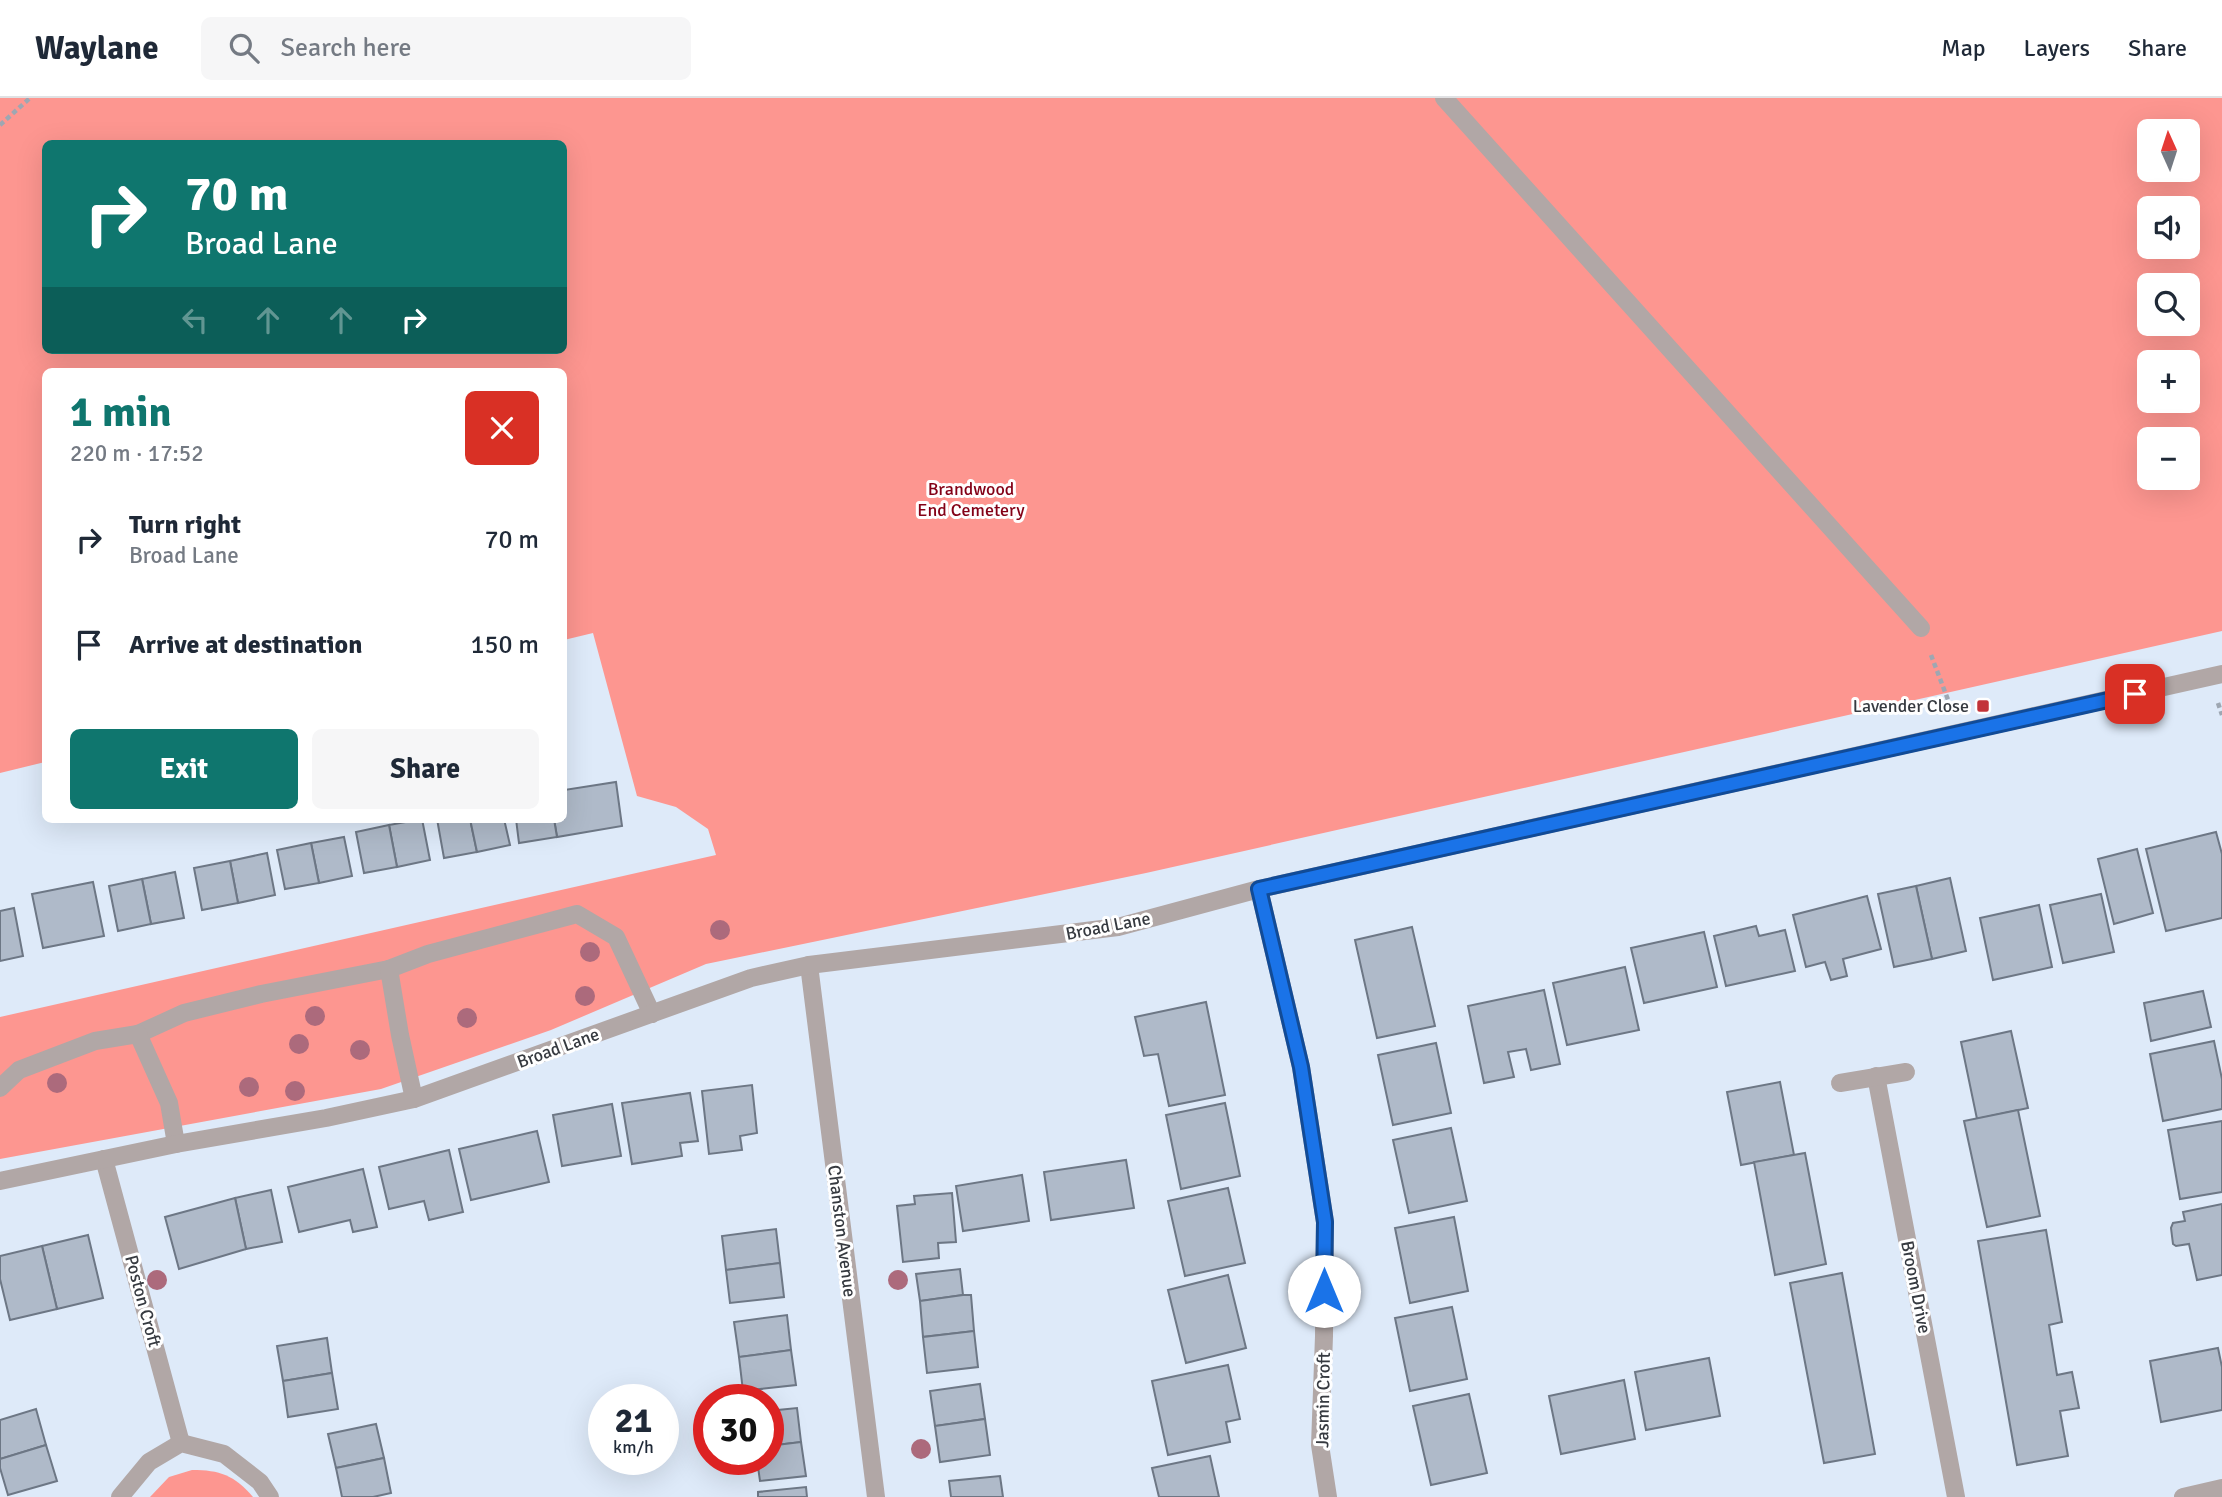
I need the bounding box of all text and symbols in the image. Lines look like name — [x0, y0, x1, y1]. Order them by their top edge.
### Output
search box — [201, 17, 691, 80]
text: Waylane — [35, 28, 159, 69]
icon: search — [225, 29, 263, 67]
text: Search here — [281, 32, 412, 64]
text: Map — [1941, 33, 1986, 63]
text: Layers — [2024, 33, 2090, 63]
text: Share — [2128, 33, 2187, 63]
north arrow — [2137, 119, 2200, 182]
map controls — [2137, 119, 2200, 490]
text: 70 m — [185, 164, 288, 224]
icon: right — [70, 168, 161, 259]
button: sound — [2137, 196, 2200, 259]
text: Broad Lane — [185, 224, 338, 263]
button: search — [2137, 273, 2200, 336]
icon: left — [176, 301, 214, 339]
icon: ahead — [249, 301, 287, 339]
icon: ahead — [322, 301, 360, 339]
icon: right — [395, 301, 433, 339]
button: + — [2137, 350, 2200, 413]
text: 1 min — [70, 387, 171, 438]
button: close — [465, 391, 539, 465]
button: − — [2137, 427, 2200, 490]
text: 220 m · 17:52 — [70, 439, 204, 468]
park label: Brandwood End Cemetery — [917, 478, 1025, 521]
text: Turn right — [129, 509, 241, 541]
icon: right — [70, 521, 108, 559]
text: 70 m — [484, 524, 539, 556]
text: Broad Lane — [129, 541, 239, 570]
icon: arrive — [70, 626, 108, 664]
text: Arrive at destination — [129, 629, 362, 661]
text: 150 m — [470, 629, 539, 661]
pin — [2105, 664, 2165, 724]
icon: arrive — [2116, 675, 2154, 713]
place label: Lavender Close — [1853, 695, 1969, 717]
marker: Lavender Close — [1975, 698, 1991, 714]
button: Exit — [70, 729, 298, 809]
button: Share — [312, 729, 539, 809]
street label: Broad Lane — [1064, 907, 1152, 945]
street label: Broad Lane — [514, 1023, 602, 1073]
street label: Chanston Avenue — [823, 1164, 861, 1298]
street label: Broom Drive — [1896, 1239, 1936, 1335]
street label: Poston Croft — [120, 1253, 166, 1350]
position arrow — [1287, 1254, 1361, 1328]
street label: Jasmin Croft — [1311, 1352, 1335, 1448]
speed limit sign: 30 — [693, 1384, 784, 1475]
text: 21 — [615, 1399, 652, 1442]
text: km/h — [613, 1436, 654, 1458]

